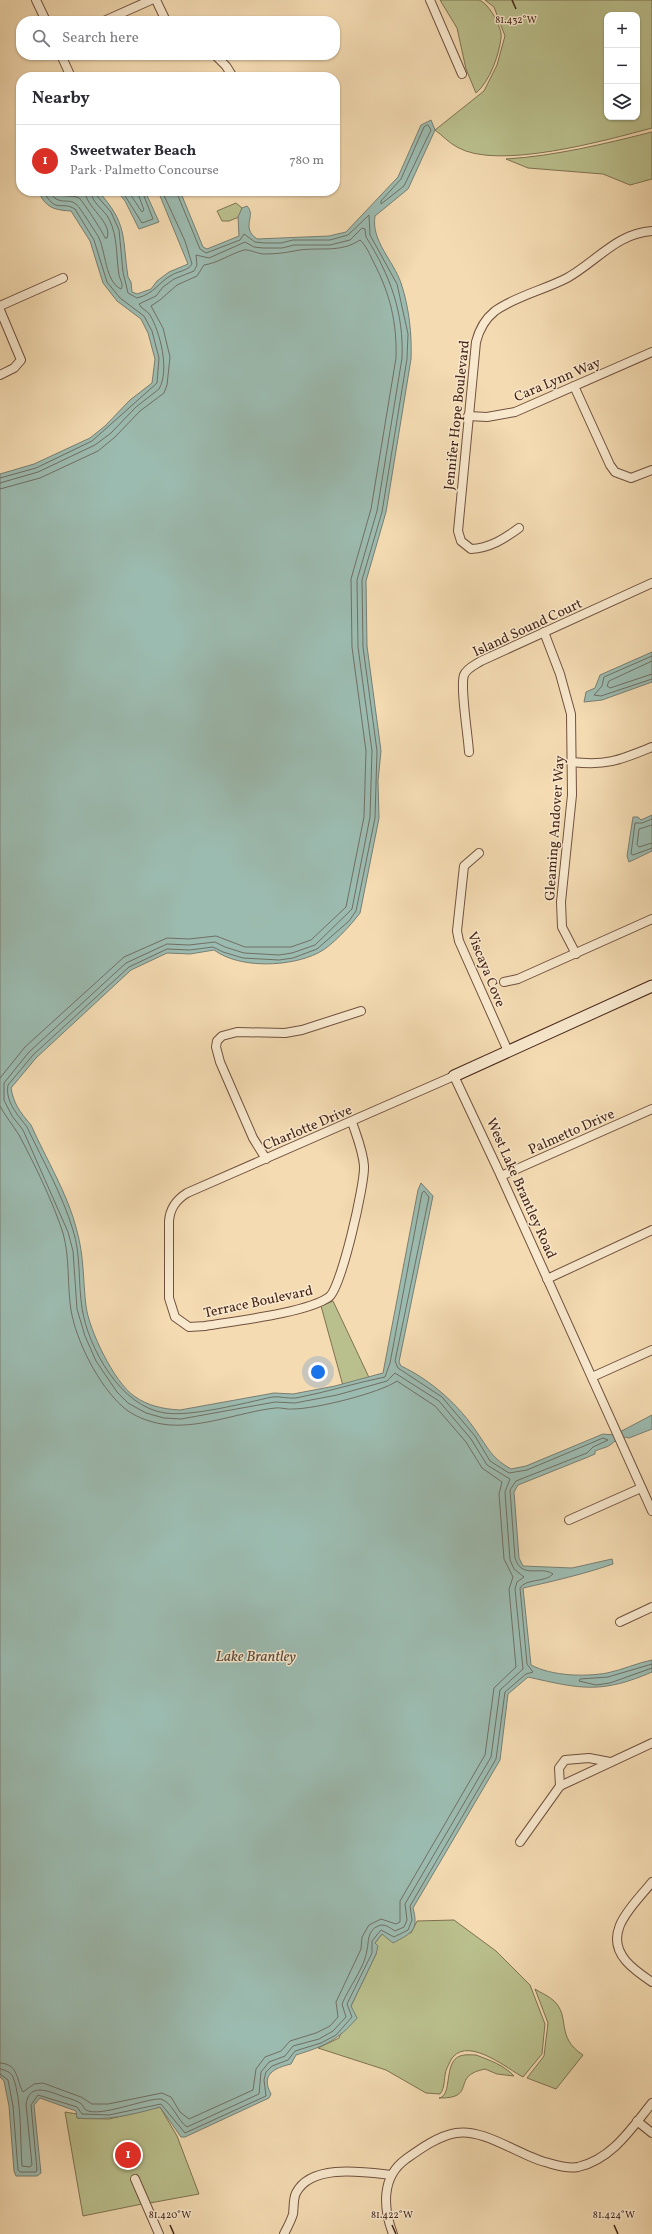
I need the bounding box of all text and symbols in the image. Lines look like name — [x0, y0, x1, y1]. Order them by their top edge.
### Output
map controls — [604, 12, 640, 120]
button: + — [604, 12, 640, 48]
text: 81.432°W — [495, 13, 537, 27]
search box — [16, 16, 340, 60]
icon: search — [30, 27, 52, 49]
text: Search here — [62, 28, 139, 49]
button: − — [604, 48, 640, 84]
button: layers — [604, 84, 640, 120]
text: Nearby — [32, 87, 90, 110]
text: Sweetwater Beach — [70, 141, 196, 162]
text: 1 — [42, 152, 48, 170]
text: 780 m — [290, 152, 324, 170]
text: Park · Palmetto Concourse — [70, 162, 219, 180]
street label: Jennifer Hope Boulevard — [440, 339, 475, 491]
street label: Cara Lynn Way — [511, 353, 604, 407]
street label: Island Sound Court — [470, 595, 585, 662]
street label: Gleaming Andover Way — [541, 754, 570, 901]
street label: Viscaya Cove — [462, 929, 509, 1010]
street label: Charlotte Drive — [260, 1101, 355, 1156]
street label: Palmetto Drive — [526, 1105, 618, 1160]
street label: West Lake Brantley Road — [481, 1115, 560, 1262]
street label: Terrace Boulevard — [202, 1282, 315, 1323]
your location — [308, 1362, 328, 1382]
water label: Lake Brantley — [216, 1647, 296, 1668]
pin: 1 — [115, 2140, 141, 2170]
text: 81.420°W — [149, 2208, 191, 2222]
text: 81.422°W — [371, 2208, 413, 2222]
text: 81.424°W — [593, 2208, 635, 2222]

